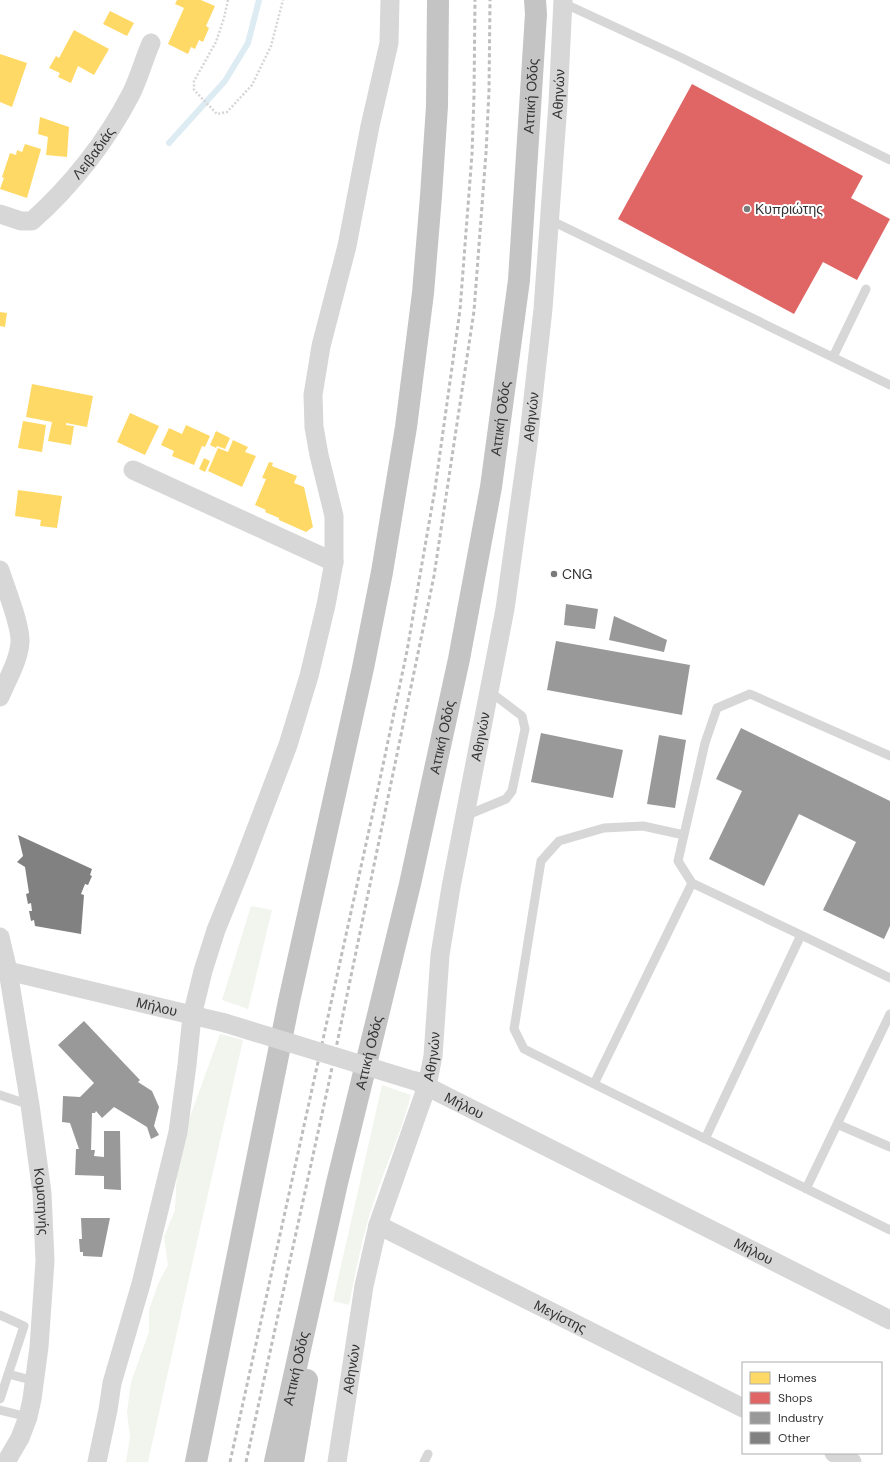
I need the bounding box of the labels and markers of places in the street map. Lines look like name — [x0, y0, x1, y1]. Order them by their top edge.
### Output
place label: Κυπριώτης — [755, 200, 823, 218]
marker: Κυπριώτης — [742, 204, 752, 214]
place label: CNG — [562, 565, 592, 583]
marker: CNG — [549, 569, 559, 579]

